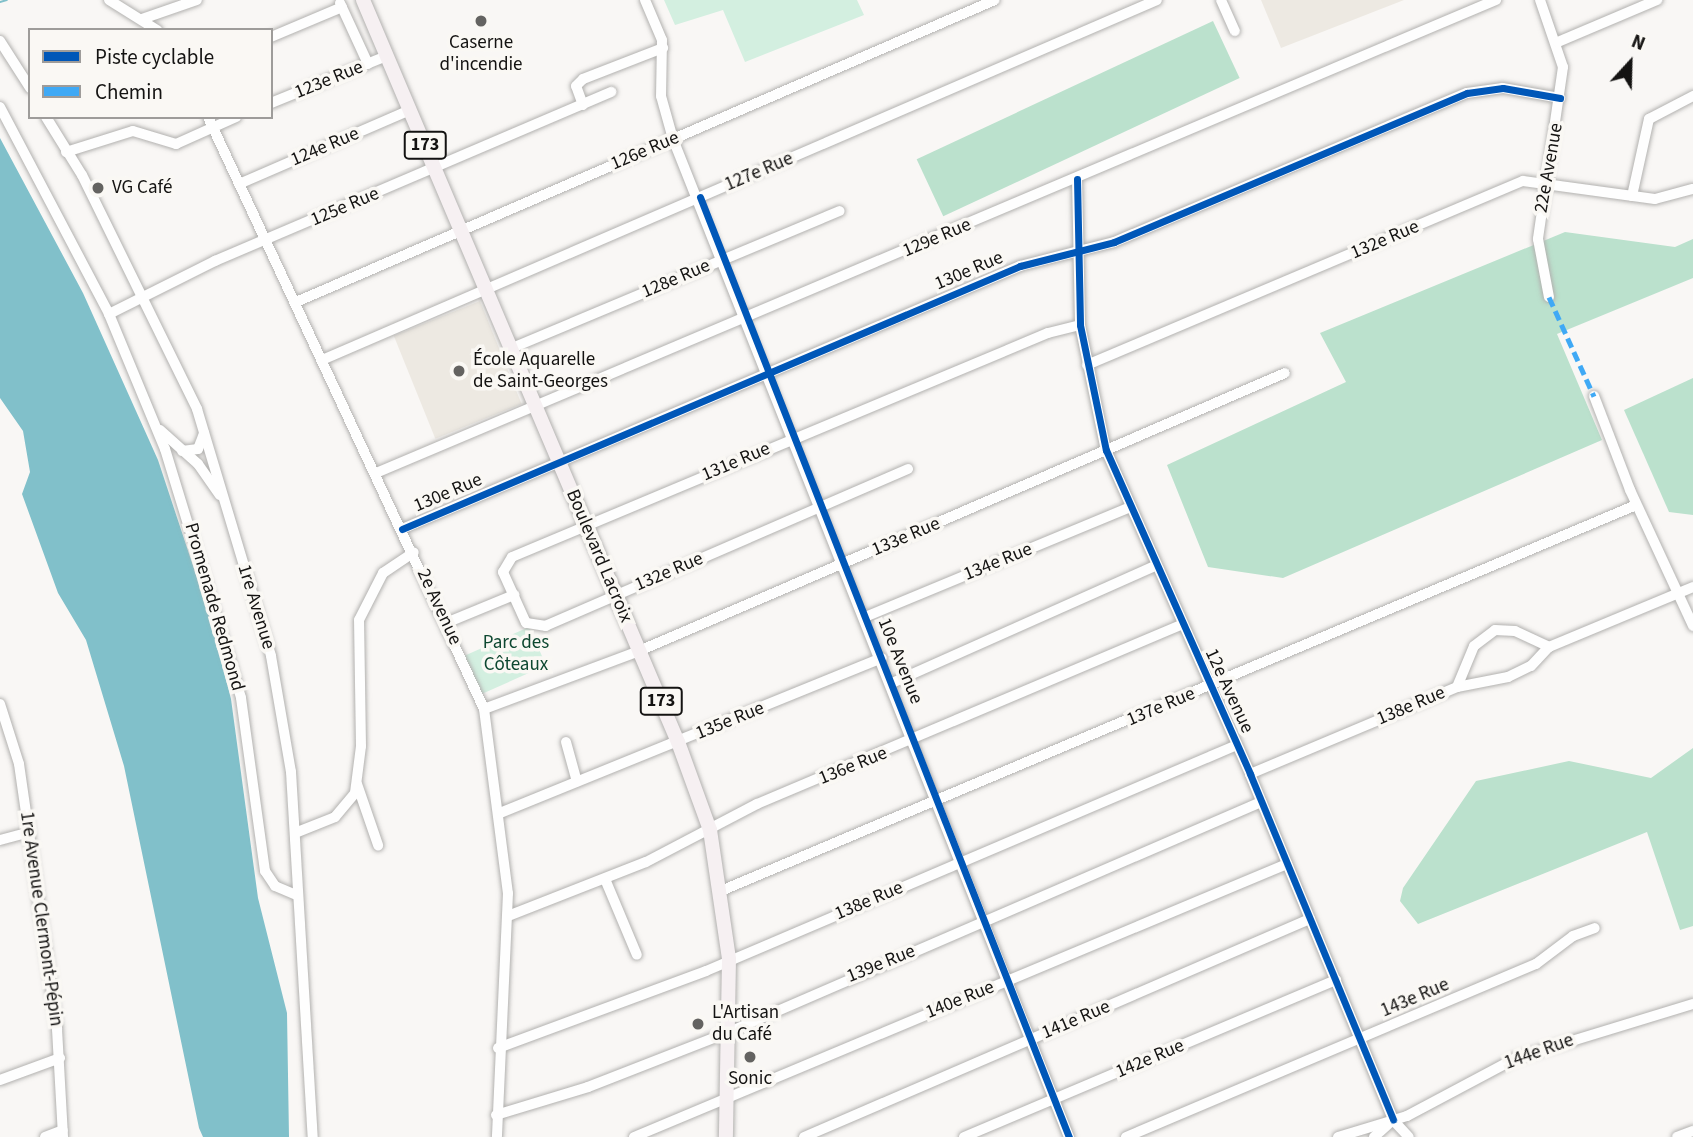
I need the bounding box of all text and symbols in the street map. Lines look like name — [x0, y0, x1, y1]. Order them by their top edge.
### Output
marker: Caserne d'incendie — [473, 13, 489, 29]
legend — [28, 28, 273, 119]
north arrow — [1595, 28, 1665, 98]
text: N — [1627, 28, 1649, 58]
place label: Caserne d'incendie — [439, 32, 523, 76]
text: Piste cyclable — [95, 42, 214, 72]
street label: 123e Rue — [291, 56, 367, 104]
text: Chemin — [95, 77, 163, 107]
street label: 22e Avenue — [1530, 121, 1568, 215]
street label: 124e Rue — [287, 122, 363, 172]
street label: 126e Rue — [607, 126, 683, 176]
road number: 173 — [402, 130, 448, 160]
street label: 127e Rue — [721, 147, 797, 197]
place label: VG Café — [112, 177, 172, 199]
marker: VG Café — [90, 180, 106, 196]
street label: 125e Rue — [307, 182, 383, 232]
street label: 129e Rue — [899, 213, 975, 263]
street label: 132e Rue — [1347, 215, 1423, 265]
street label: 130e Rue — [931, 246, 1007, 296]
street label: 128e Rue — [638, 254, 714, 304]
place label: École Aquarelle de Saint-Georges — [473, 349, 608, 393]
marker: École Aquarelle de Saint-Georges — [451, 363, 467, 379]
street label: 131e Rue — [698, 437, 774, 487]
street label: 130e Rue — [410, 468, 486, 518]
street label: Boulevard Lacroix — [561, 486, 637, 626]
street label: 133e Rue — [868, 512, 944, 562]
street label: Promenade Redmond — [179, 520, 249, 694]
street label: 134e Rue — [960, 538, 1036, 586]
street label: 132e Rue — [631, 547, 707, 597]
street label: 1re Avenue — [232, 562, 280, 652]
street label: 2e Avenue — [412, 565, 466, 649]
street label: 10e Avenue — [872, 615, 928, 707]
park label: Parc des Côteaux — [483, 632, 549, 676]
street label: 12e Avenue — [1200, 645, 1258, 737]
street label: 138e Rue — [1373, 681, 1449, 731]
street label: 137e Rue — [1123, 682, 1199, 732]
road number: 173 — [638, 686, 684, 716]
street label: 135e Rue — [692, 697, 768, 745]
street label: 136e Rue — [815, 742, 891, 790]
street label: 1re Avenue Clermont-Pépin — [15, 810, 67, 1028]
street label: 138e Rue — [831, 876, 907, 926]
street label: 139e Rue — [843, 940, 919, 988]
street label: 143e Rue — [1377, 973, 1453, 1023]
street label: 140e Rue — [922, 976, 998, 1024]
street label: 141e Rue — [1038, 995, 1114, 1045]
place label: L'Artisan du Café — [712, 1002, 779, 1046]
marker: L'Artisan du Café — [690, 1016, 706, 1032]
street label: 144e Rue — [1501, 1029, 1577, 1075]
street label: 142e Rue — [1112, 1034, 1188, 1084]
marker: Sonic — [742, 1049, 758, 1065]
place label: Sonic — [728, 1068, 772, 1090]

